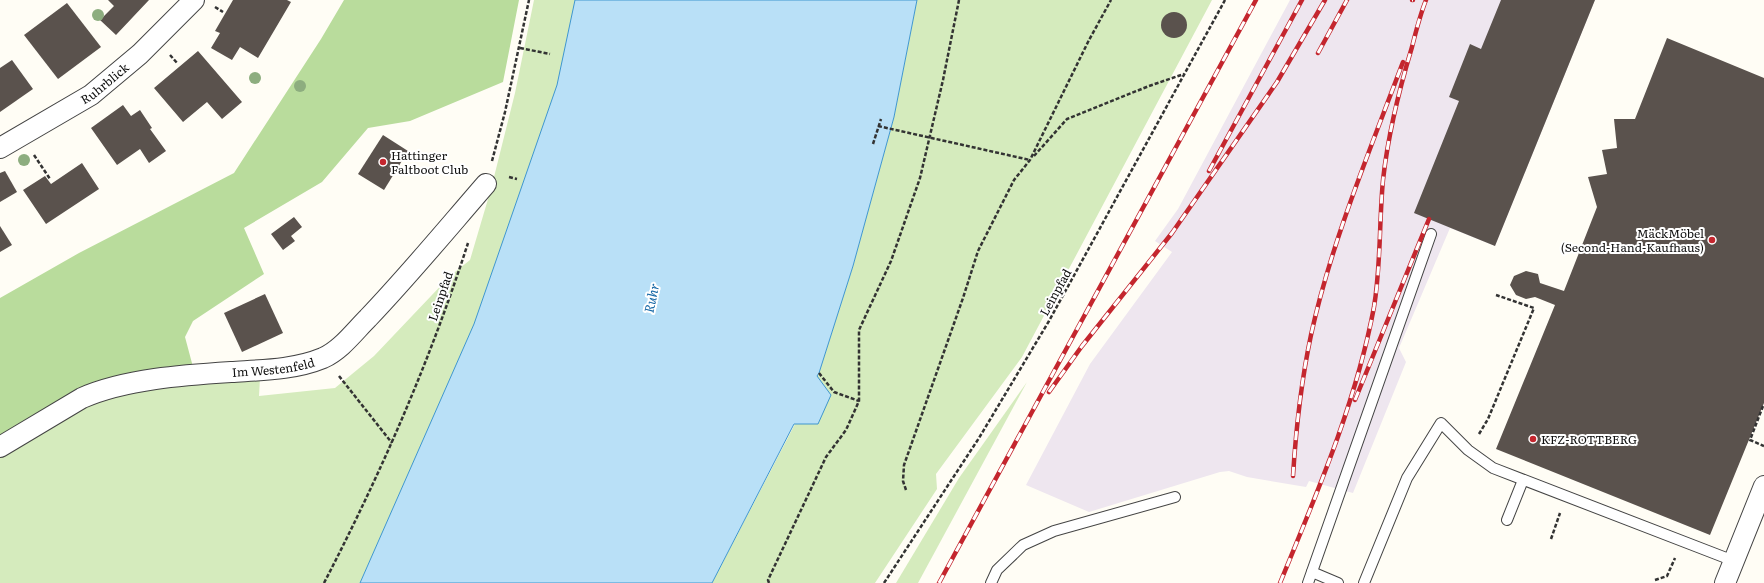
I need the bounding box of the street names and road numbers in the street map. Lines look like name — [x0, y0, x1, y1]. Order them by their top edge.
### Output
street label: Ruhrblick — [77, 58, 133, 108]
street label: Leinpfad — [1035, 265, 1076, 319]
street label: Leinpfad — [423, 268, 457, 323]
street label: Im Westenfeld — [231, 353, 317, 381]

